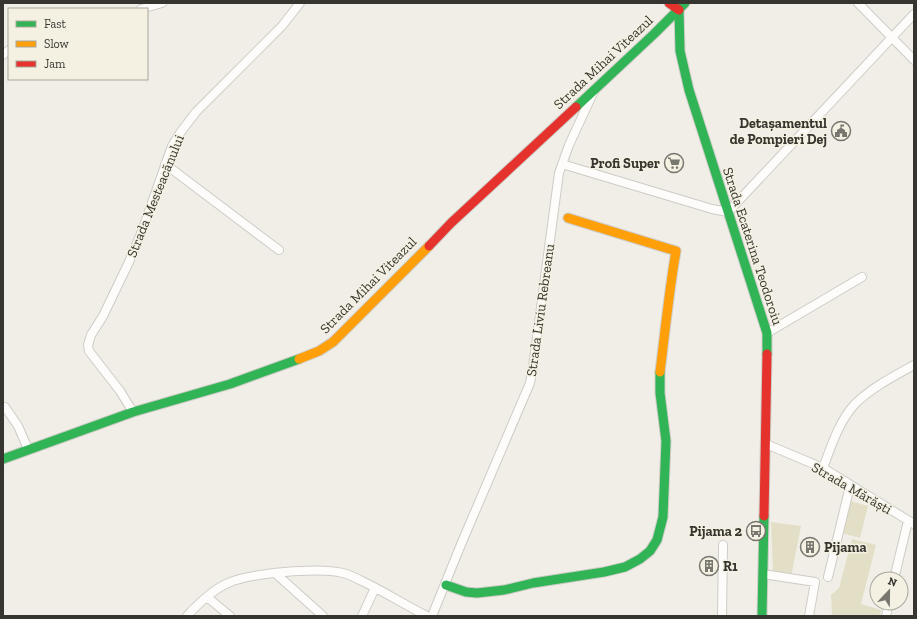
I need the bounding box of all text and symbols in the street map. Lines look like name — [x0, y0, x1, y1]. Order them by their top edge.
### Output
legend — [8, 8, 148, 80]
street label: Strada Mihai Viteazul — [550, 12, 657, 113]
text: Fast — [44, 17, 67, 31]
text: Slow — [44, 37, 70, 51]
text: Jam — [44, 57, 66, 71]
place label: Detașamentul de Pompieri Dej — [730, 115, 827, 148]
public building icon: Detașamentul de Pompieri Dej — [830, 120, 852, 142]
street label: Strada Mesteacănului — [123, 132, 188, 260]
supermarket icon: Profi Super — [663, 152, 685, 174]
place label: Profi Super — [590, 155, 660, 172]
street label: Strada Ecaterina Teodoroiu — [719, 165, 786, 327]
street label: Strada Mihai Viteazul — [316, 233, 420, 337]
street label: Strada Liviu Rebreanu — [523, 242, 558, 378]
street label: Strada Mărăști — [809, 459, 895, 518]
bus stop icon: Pijama 2 — [745, 520, 767, 542]
place label: Pijama 2 — [689, 523, 742, 540]
building icon: Pijama — [799, 536, 821, 558]
place label: Pijama — [824, 539, 867, 556]
building icon: R1 — [698, 555, 720, 577]
place label: R1 — [723, 558, 738, 575]
north arrow — [869, 571, 909, 611]
text: N — [886, 575, 899, 590]

